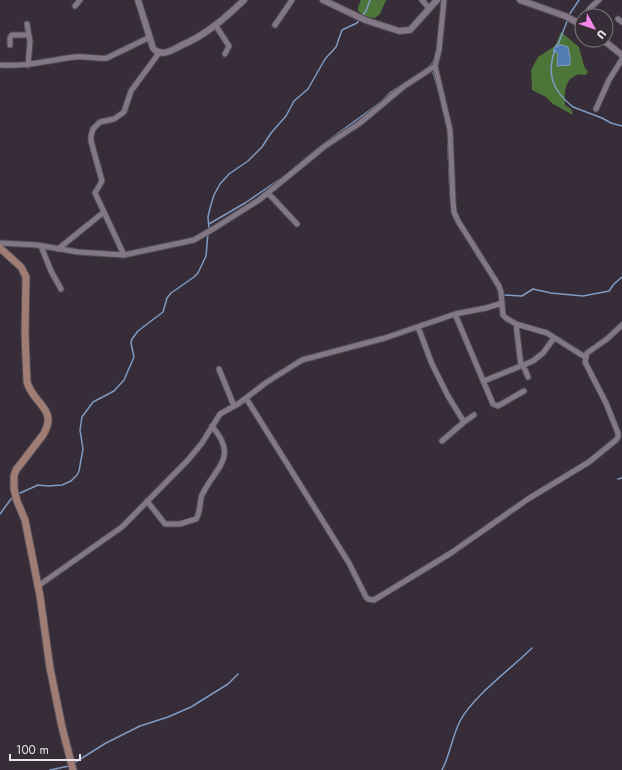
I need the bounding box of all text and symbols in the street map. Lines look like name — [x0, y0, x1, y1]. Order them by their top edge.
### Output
north arrow — [574, 8, 614, 48]
text: U — [593, 26, 610, 43]
scale bar — [10, 736, 80, 762]
text: 100 m — [16, 741, 49, 759]

